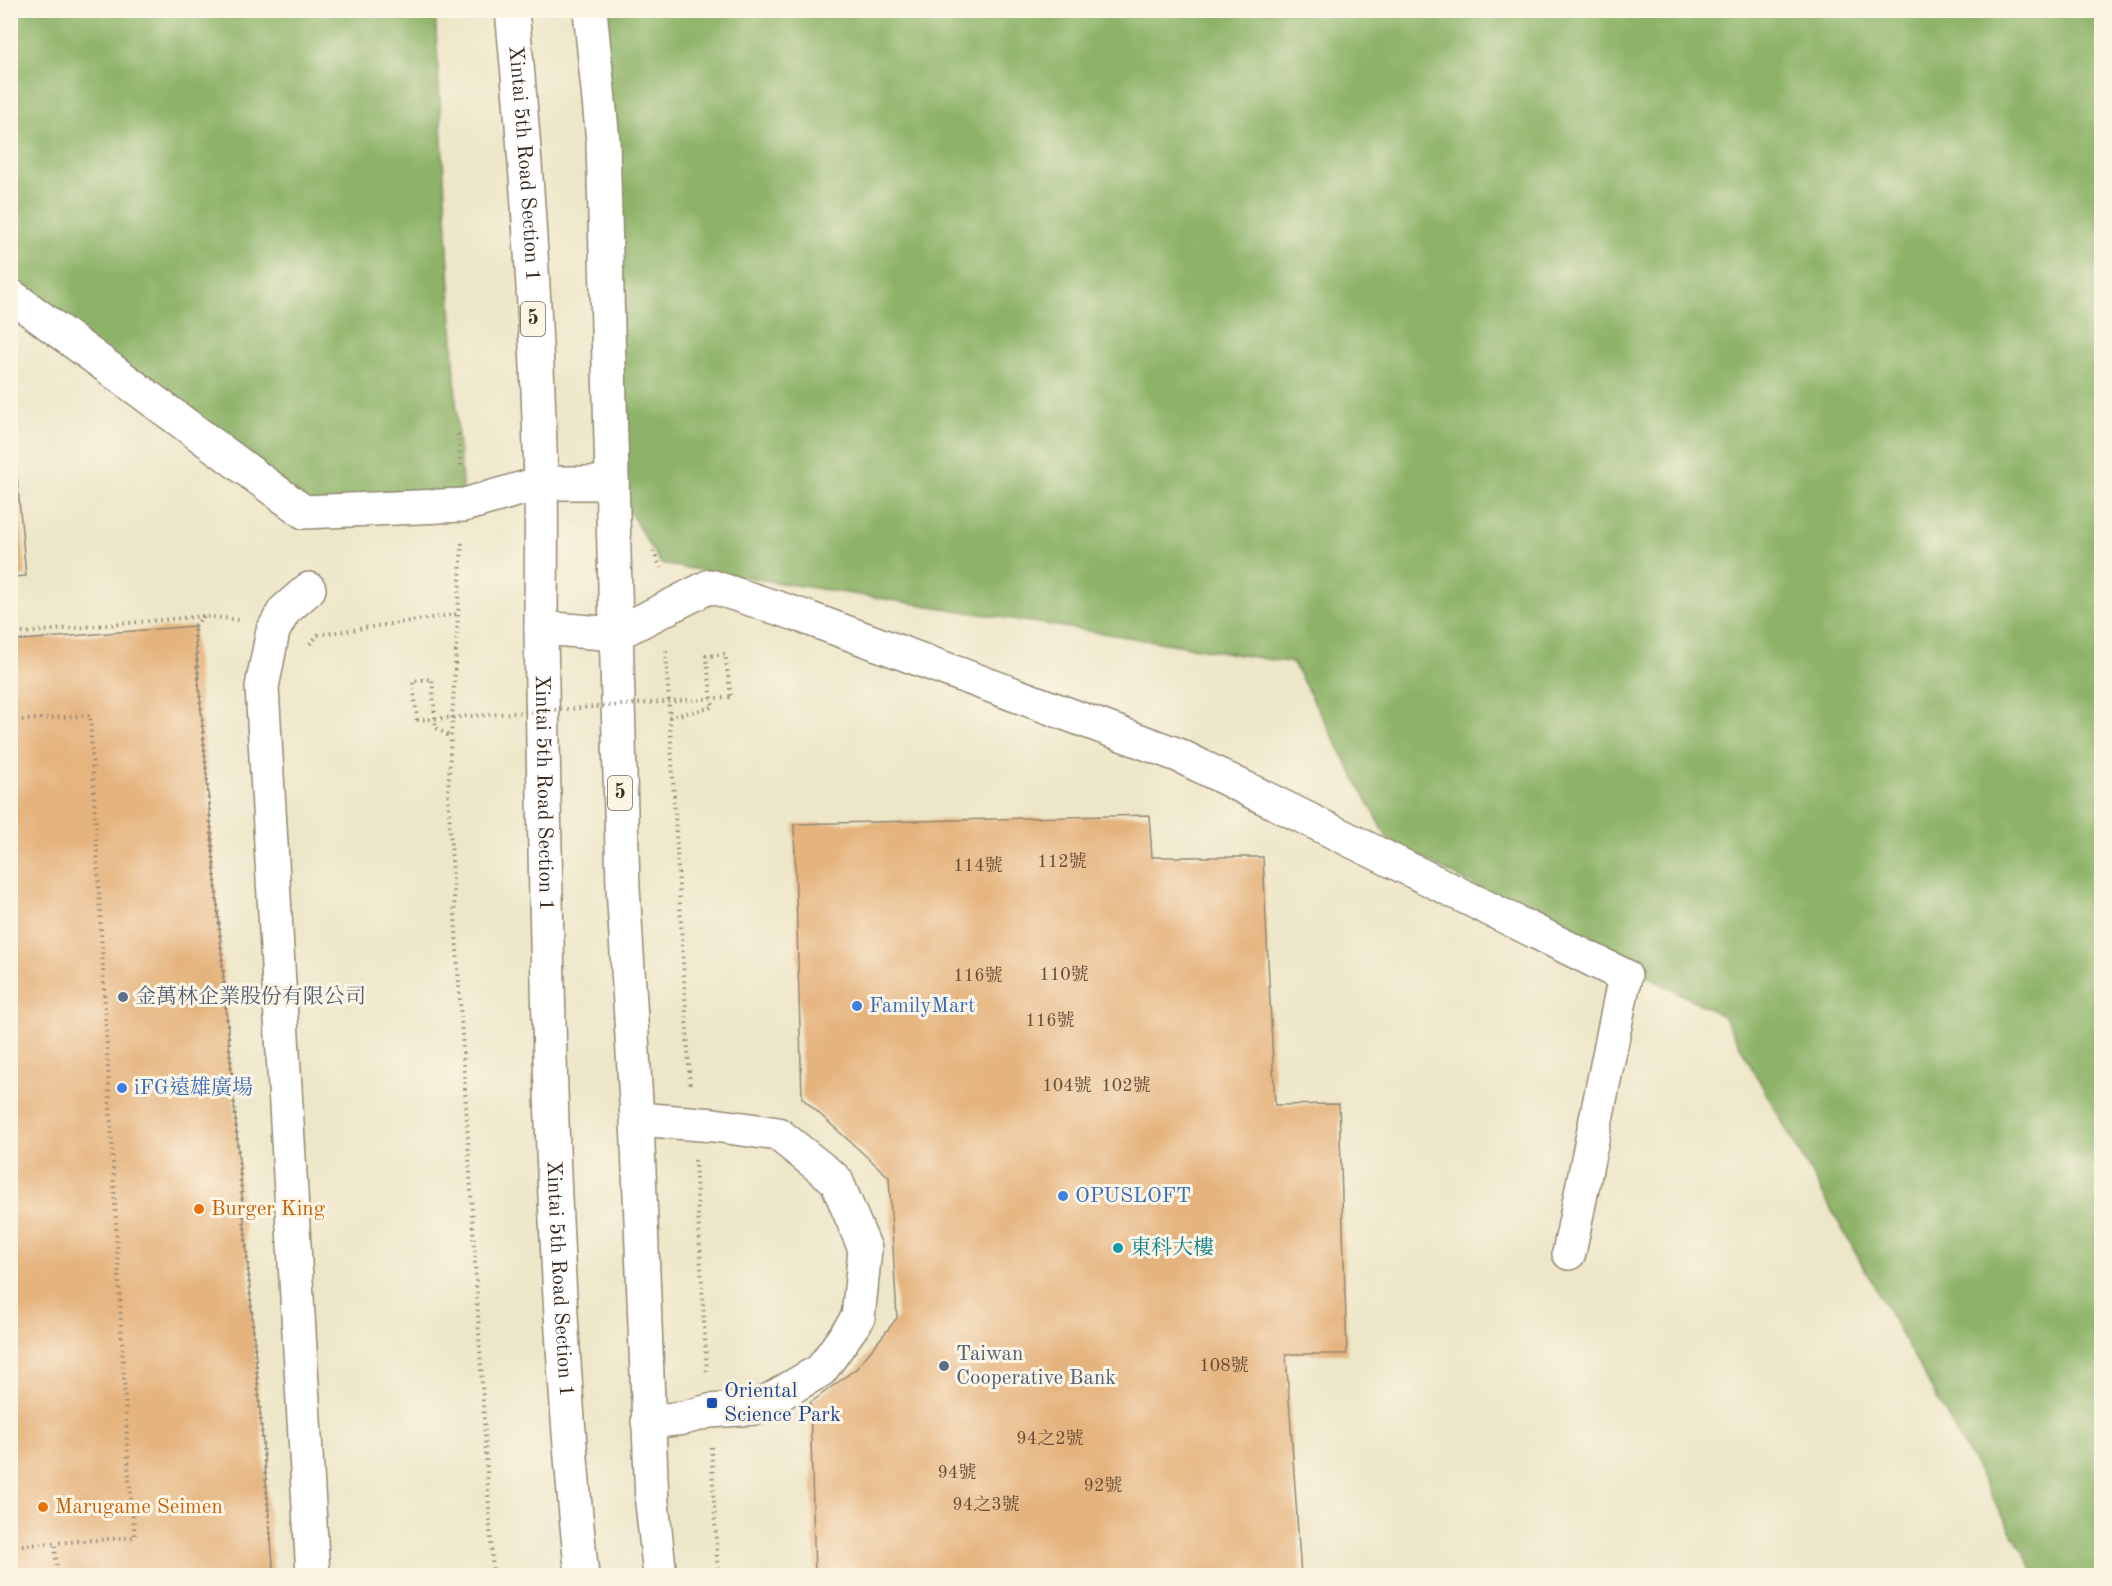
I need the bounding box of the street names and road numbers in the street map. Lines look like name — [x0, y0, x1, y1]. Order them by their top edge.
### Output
street label: Xintai 5th Road Section 1 — [505, 45, 543, 282]
road number: 5 — [521, 302, 545, 336]
street label: Xintai 5th Road Section 1 — [531, 675, 557, 911]
road number: 5 — [608, 776, 632, 810]
street label: Xintai 5th Road Section 1 — [543, 1160, 577, 1397]

